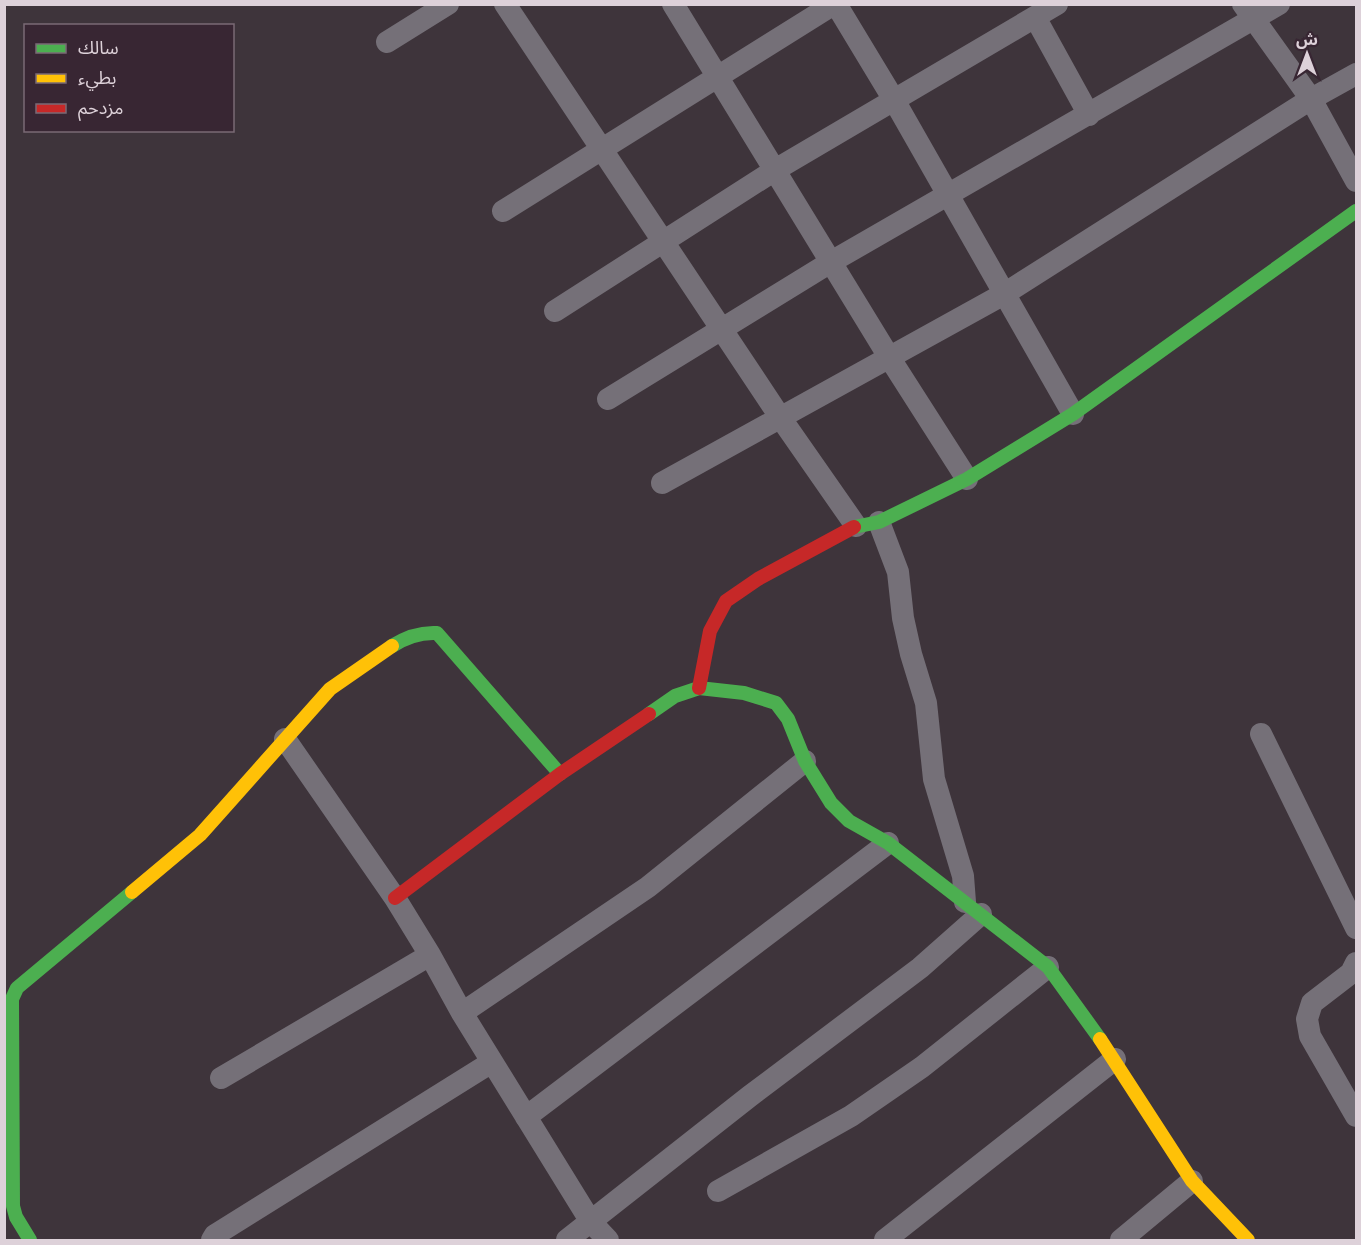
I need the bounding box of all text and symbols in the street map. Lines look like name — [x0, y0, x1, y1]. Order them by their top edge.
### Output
legend — [24, 24, 234, 132]
north arrow — [1277, 24, 1337, 84]
text: ش — [1296, 30, 1318, 49]
text: سالك — [78, 37, 119, 59]
text: بطيء — [78, 67, 116, 91]
text: مزدحم — [78, 97, 123, 121]

